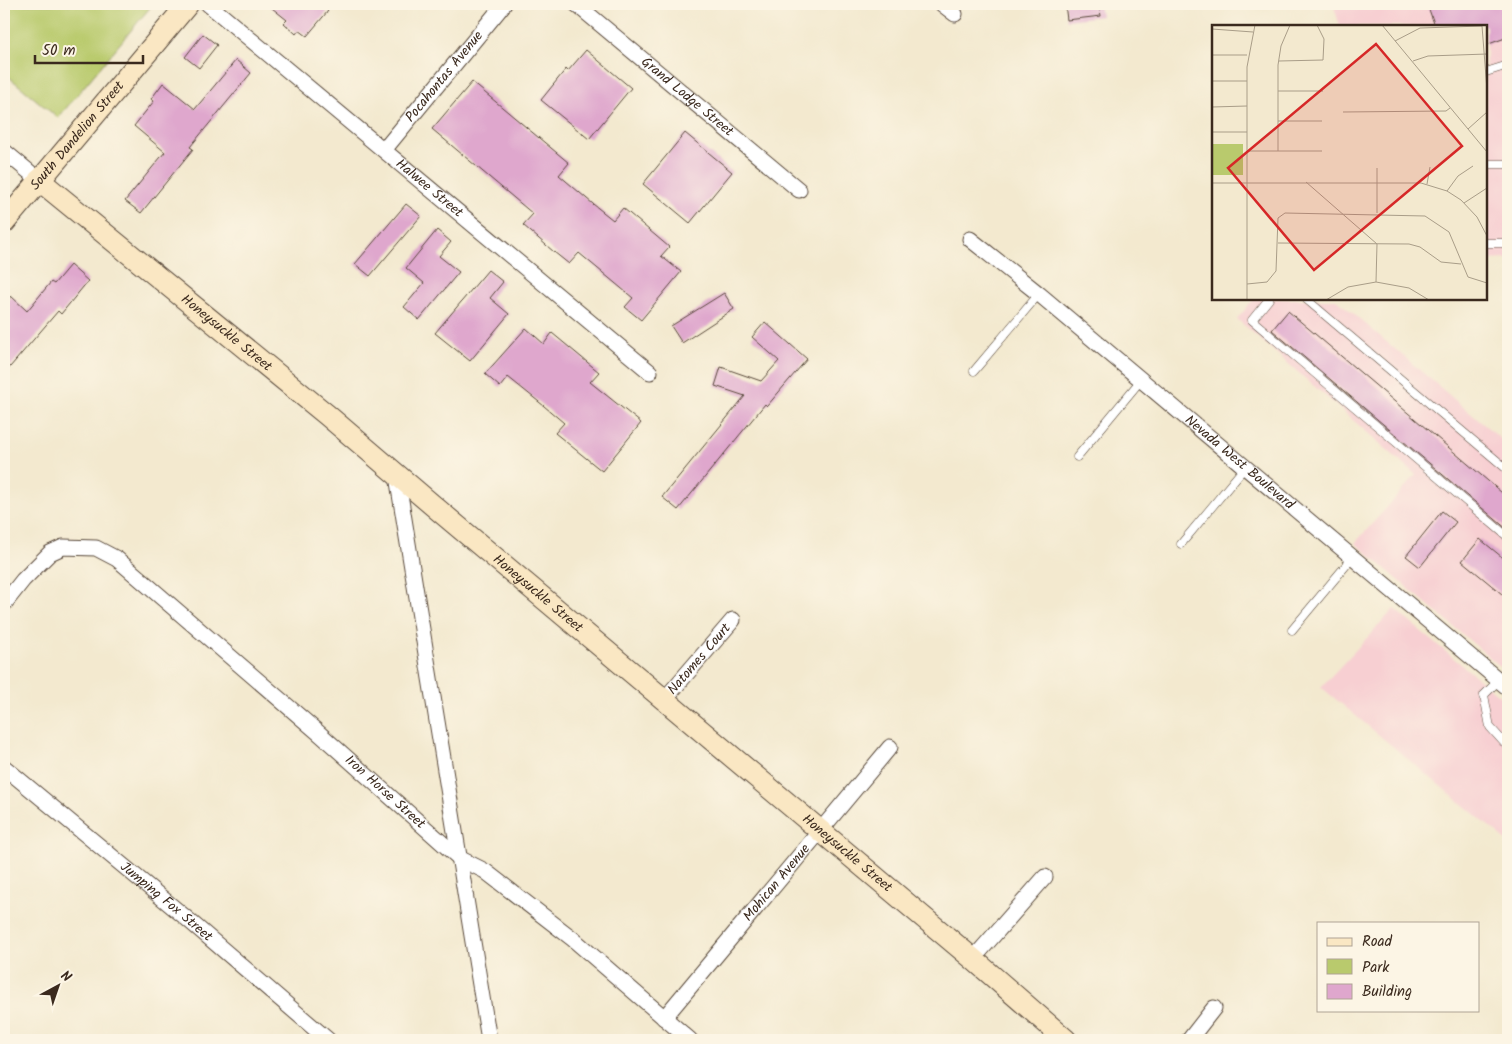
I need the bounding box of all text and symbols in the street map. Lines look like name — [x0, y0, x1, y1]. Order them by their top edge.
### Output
street label: Pocahontas Avenue — [400, 25, 489, 127]
inset map — [1212, 25, 1487, 300]
scale bar — [35, 32, 142, 64]
text: 50 m — [42, 39, 76, 63]
street label: Grand Lodge Street — [636, 52, 739, 143]
street label: South Dandelion Street — [25, 76, 130, 195]
street label: Halwee Street — [391, 153, 469, 224]
street label: Honeysuckle Street — [176, 289, 277, 377]
street label: Nevada West Boulevard — [1180, 410, 1300, 516]
street label: Honeysuckle Street — [488, 549, 588, 639]
street label: Natomes Court — [662, 618, 737, 700]
street label: Iron Horse Street — [340, 750, 431, 835]
street label: Honeysuckle Street — [797, 809, 898, 898]
street label: Mohican Avenue — [738, 839, 816, 927]
street label: Jumping Fox Street — [115, 856, 218, 948]
legend — [1317, 922, 1480, 1012]
text: Road — [1362, 930, 1393, 954]
text: Park — [1362, 956, 1390, 980]
north arrow — [32, 962, 82, 1012]
text: N — [55, 966, 76, 988]
text: Building — [1362, 980, 1412, 1004]

